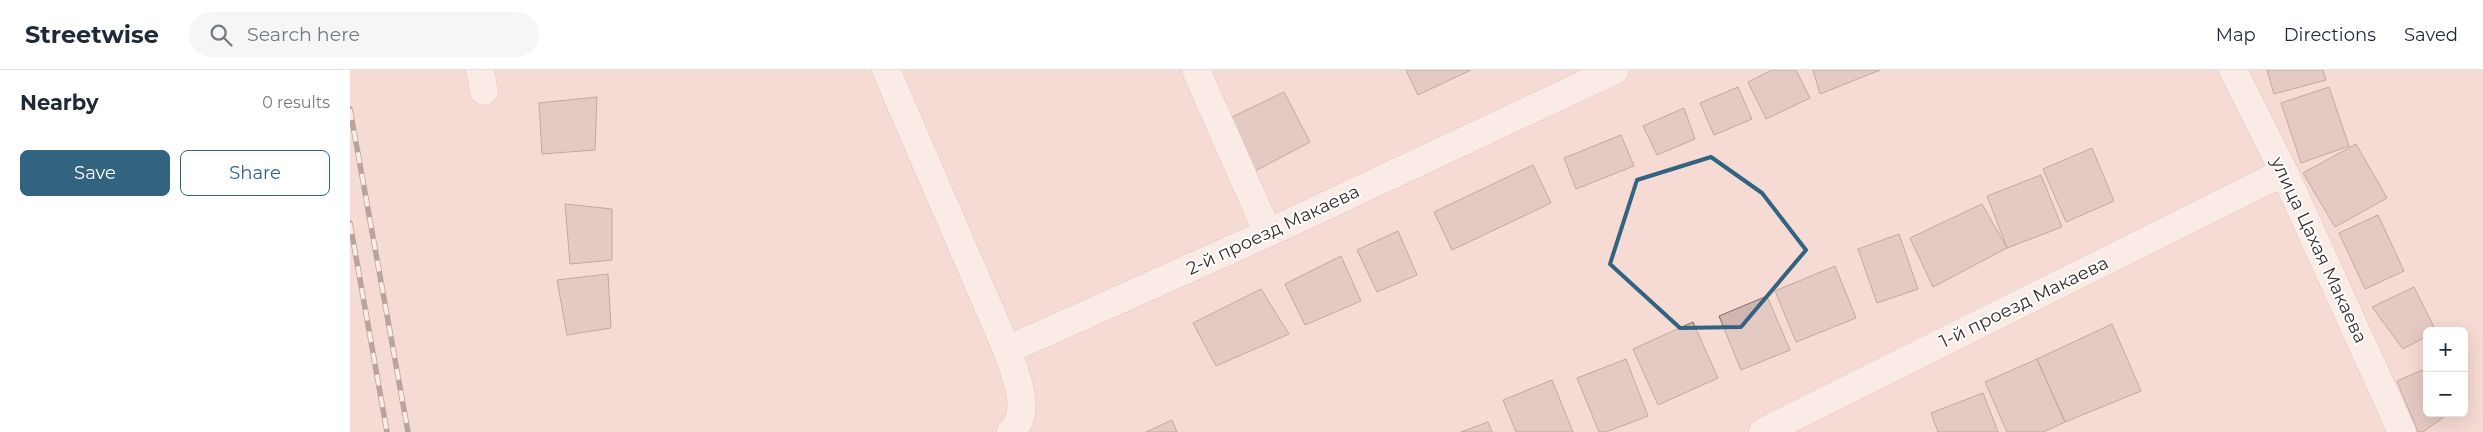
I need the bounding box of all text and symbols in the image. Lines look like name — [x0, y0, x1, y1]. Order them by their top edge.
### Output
search box — [189, 12, 539, 57]
text: Streetwise — [25, 20, 159, 49]
icon: search — [207, 21, 235, 49]
text: Search here — [247, 23, 360, 46]
text: Map — [2216, 24, 2256, 46]
text: Directions — [2284, 24, 2376, 46]
text: Saved — [2404, 24, 2458, 46]
text: Nearby — [20, 90, 99, 115]
text: 0 results — [262, 93, 330, 112]
button: Save — [20, 150, 170, 196]
button: Share — [180, 150, 330, 196]
street label: улица Цахая Макаева — [2266, 153, 2372, 347]
street label: 2-й проезд Макаева — [1183, 180, 1363, 280]
street label: 1-й проезд Макаева — [1936, 252, 2112, 352]
map controls — [2423, 327, 2468, 417]
button: + — [2423, 327, 2468, 372]
button: − — [2423, 372, 2468, 417]

